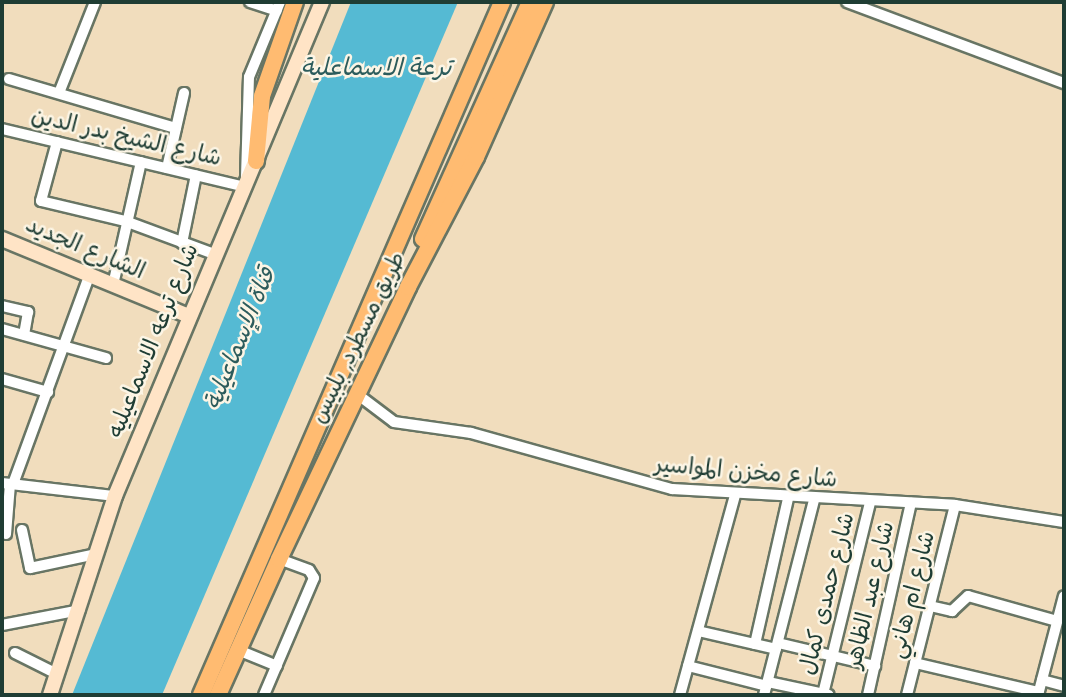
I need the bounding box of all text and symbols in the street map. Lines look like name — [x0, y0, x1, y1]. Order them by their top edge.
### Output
water label: ترعة الاسماعلية — [301, 55, 451, 83]
street label: شارع الشيخ بدر الدين — [28, 103, 224, 173]
street label: الشارع الجديد — [21, 211, 149, 287]
street label: شارع ترعه الاسماعيليه — [102, 240, 206, 442]
street label: طريق مسطرد, بلبيس — [306, 248, 412, 428]
water label: قناة الإسماعيلية — [199, 264, 283, 414]
street label: شارع مخزن المواسير — [654, 451, 838, 495]
street label: شارع حمدى كمال — [795, 510, 861, 678]
street label: شارع عبد الظاهر — [841, 519, 901, 671]
street label: شارع ام هاني — [884, 528, 942, 662]

